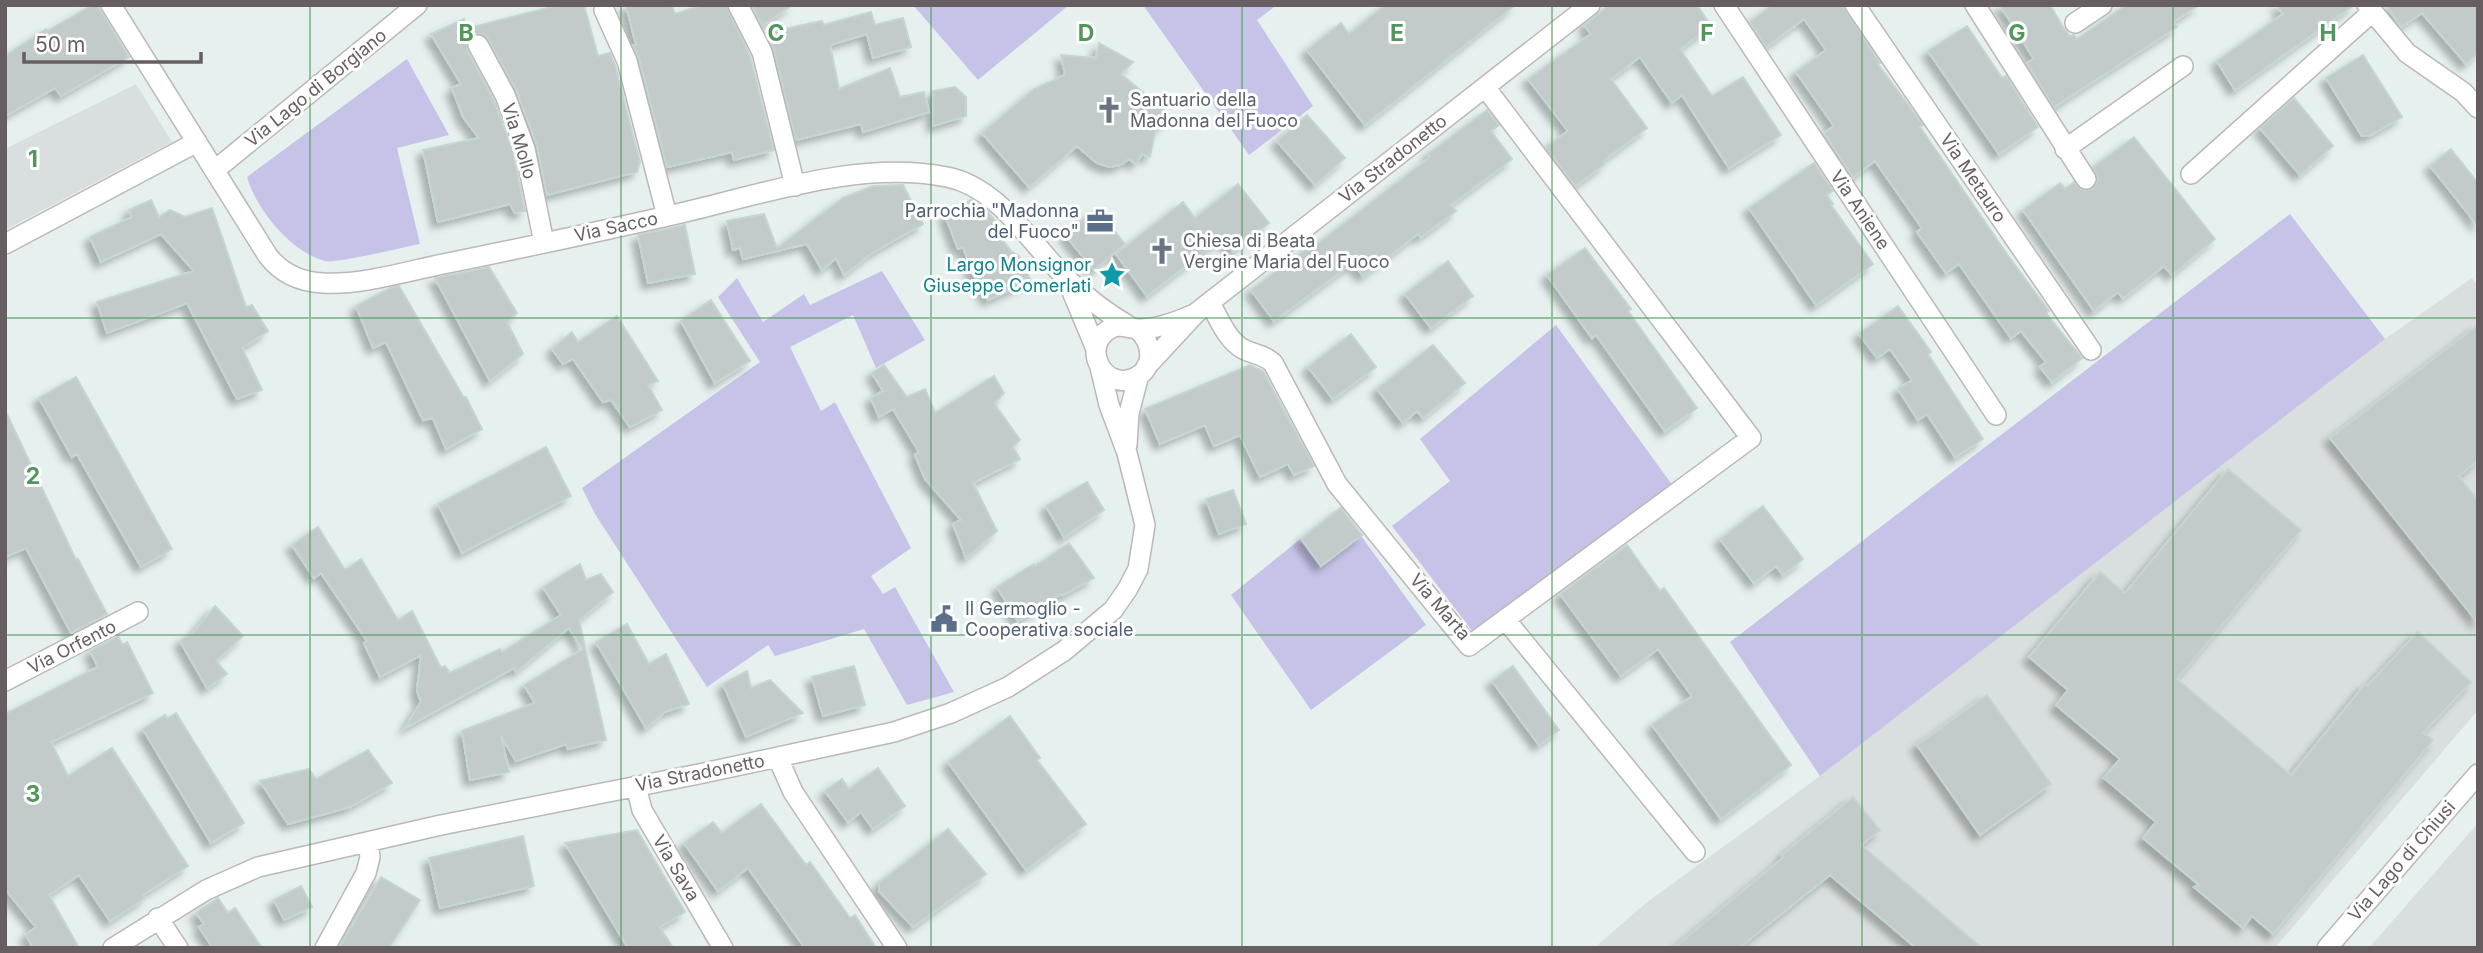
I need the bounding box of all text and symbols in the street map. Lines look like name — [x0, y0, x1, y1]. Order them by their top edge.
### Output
text: B — [458, 19, 474, 47]
text: C — [767, 19, 785, 47]
text: D — [1078, 19, 1094, 47]
text: E — [1390, 19, 1404, 47]
text: F — [1700, 19, 1714, 47]
text: G — [2008, 19, 2026, 47]
text: H — [2319, 19, 2337, 47]
scale bar — [24, 21, 201, 65]
street label: Via Lago di Borgiano — [241, 24, 391, 151]
text: 50 m — [35, 32, 85, 57]
place label: Santuario della Madonna del Fuoco — [1130, 89, 1298, 131]
church icon: Santuario della Madonna del Fuoco — [1094, 95, 1124, 125]
street label: Via Mollo — [498, 100, 541, 181]
street label: Via Stradonetto — [1335, 110, 1451, 207]
street label: Via Metauro — [1936, 129, 2011, 226]
text: 1 — [28, 145, 38, 173]
street label: Via Aniene — [1826, 166, 1895, 253]
place label: Parrochia "Madonna del Fuoco" — [905, 200, 1079, 242]
office icon: Parrochia "Madonna del Fuoco" — [1085, 206, 1115, 236]
street label: Via Sacco — [572, 207, 660, 246]
place label: Chiesa di Beata Vergine Maria del Fuoco — [1183, 230, 1390, 272]
church icon: Chiesa di Beata Vergine Maria del Fuoco — [1147, 236, 1177, 266]
place label: Largo Monsignor Giuseppe Comerlati — [923, 254, 1091, 296]
place icon: Largo Monsignor Giuseppe Comerlati — [1097, 260, 1127, 290]
text: 2 — [26, 462, 40, 490]
street label: Via Marta — [1406, 569, 1475, 644]
place label: Il Germoglio - Cooperativa sociale — [965, 598, 1133, 640]
public building icon: Il Germoglio - Cooperativa sociale — [929, 604, 959, 634]
street label: Via Orfento — [24, 615, 120, 678]
street label: Via Stradonetto — [634, 750, 766, 795]
text: 3 — [26, 780, 40, 808]
street label: Via Lago di Chiusi — [2344, 796, 2459, 925]
street label: Via Sava — [649, 831, 704, 905]

